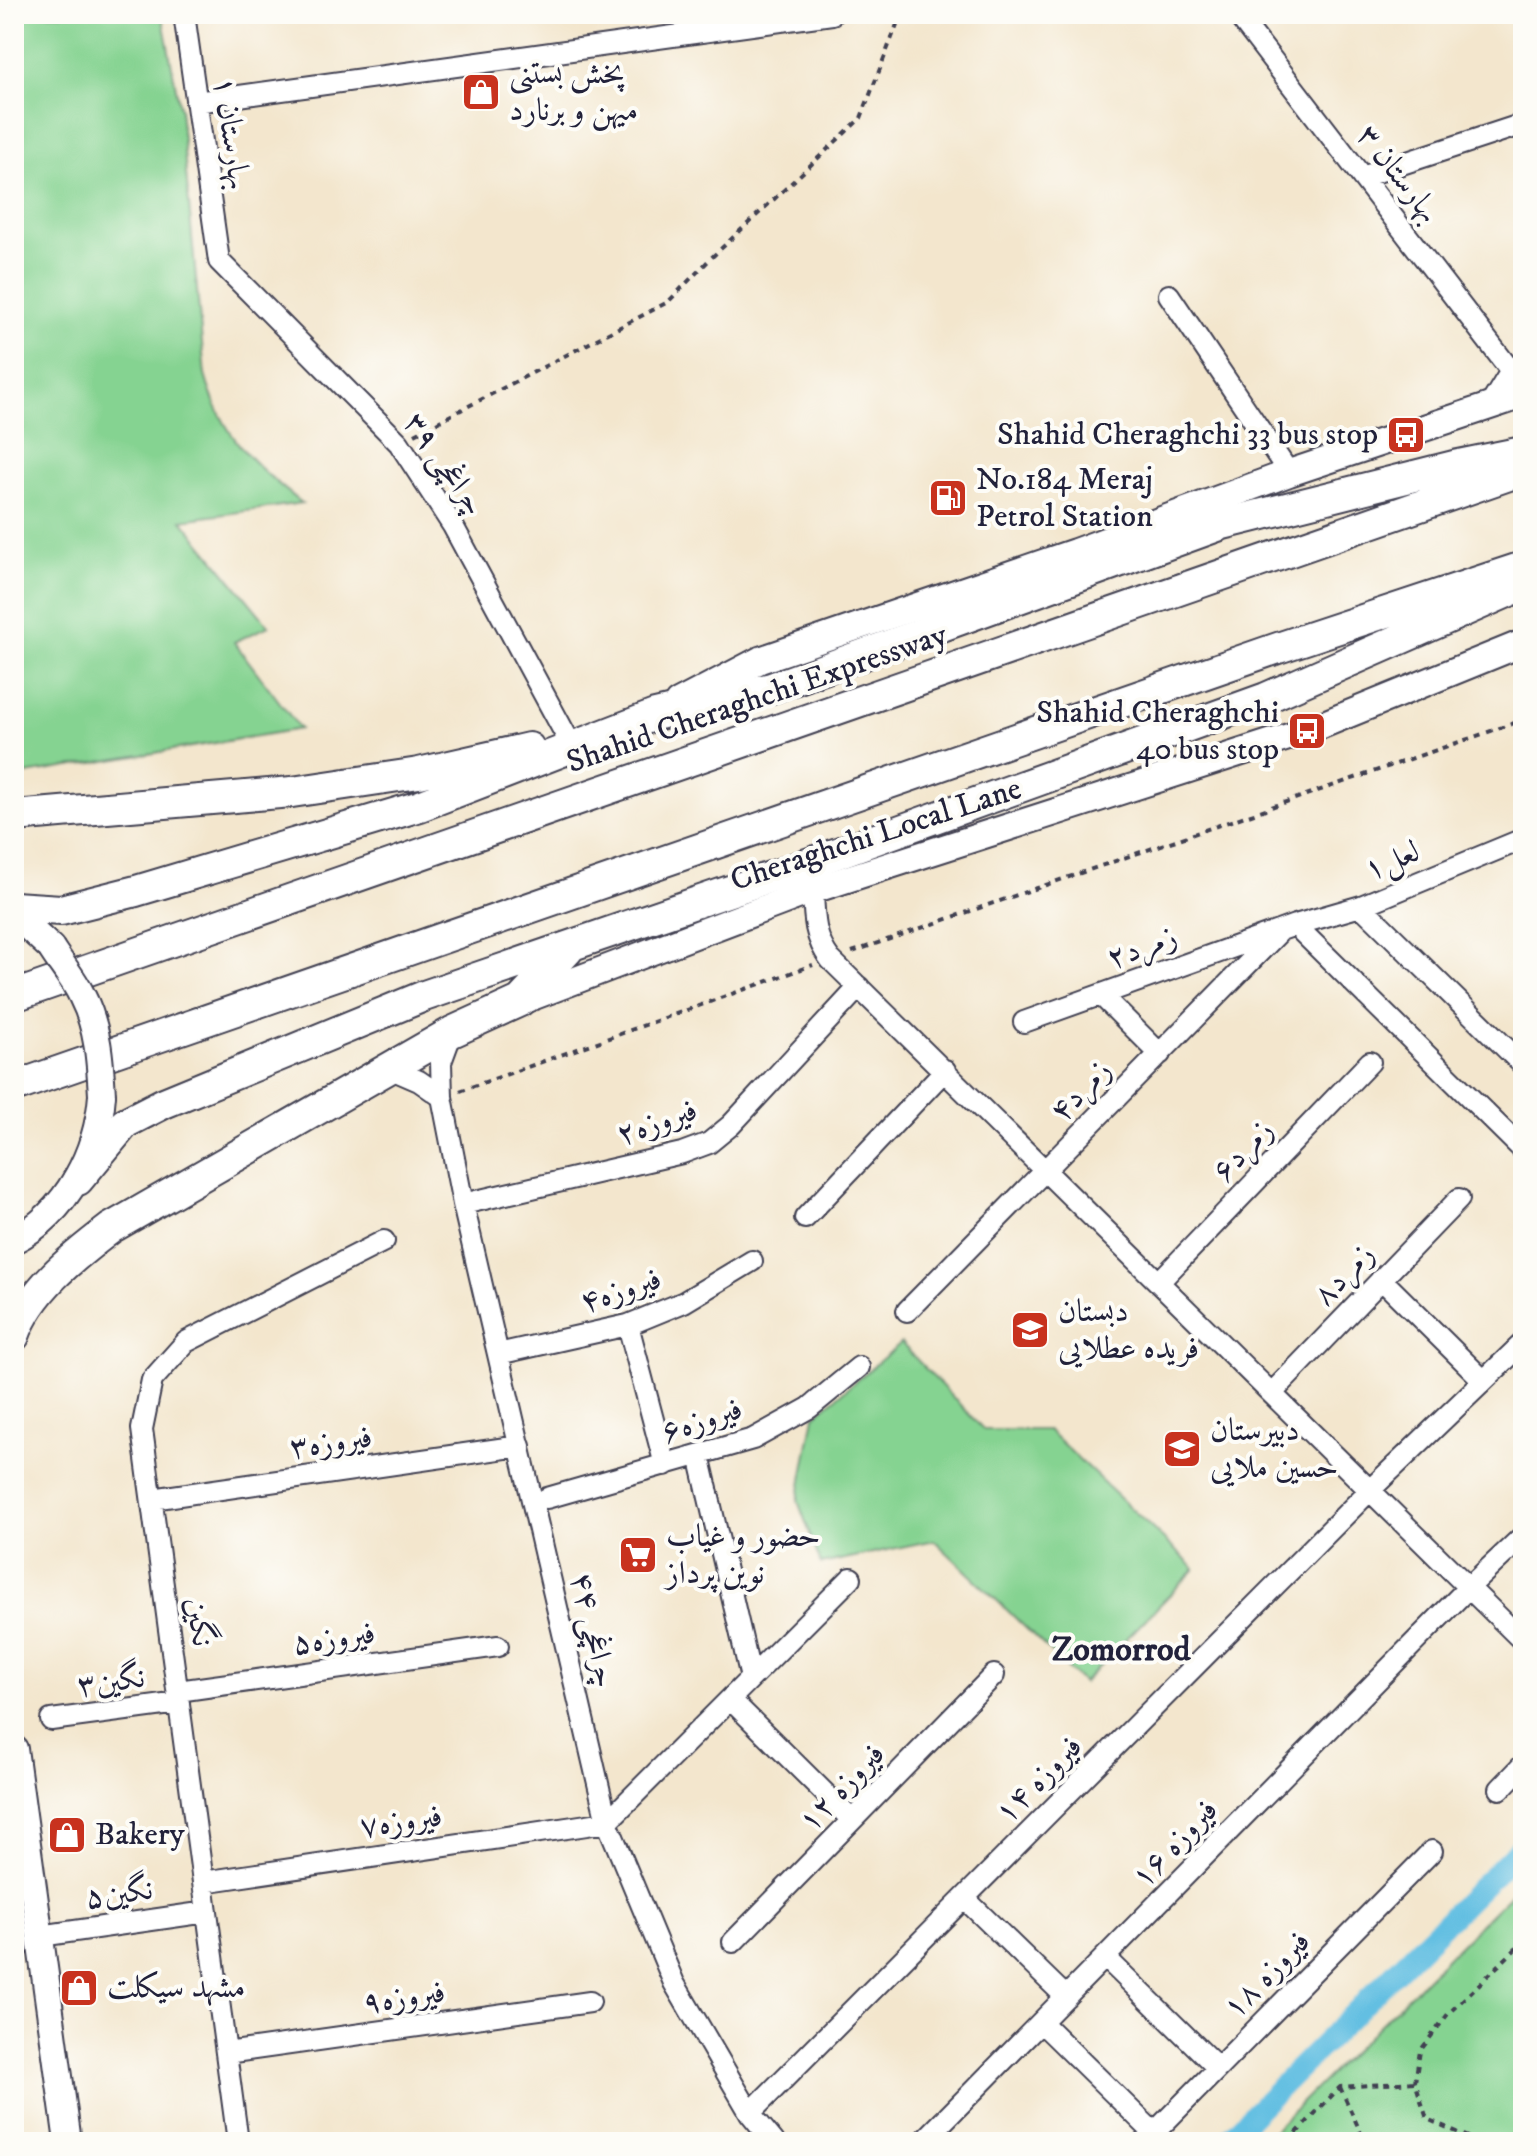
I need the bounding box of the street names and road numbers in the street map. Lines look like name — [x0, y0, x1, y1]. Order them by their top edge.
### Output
street label: بهارستان ۱ — [203, 74, 259, 192]
street label: بهارستان ۳ — [1347, 117, 1449, 231]
street label: چراغچی ۳۹ — [394, 404, 494, 524]
street label: Shahid Cheraghchi Expressway — [562, 615, 953, 783]
street label: Cheraghchi Local Lane — [725, 769, 1027, 901]
street label: لعل۱ — [1358, 832, 1426, 891]
street label: زمرد۲ — [1101, 917, 1183, 979]
street label: زمرد۴ — [1042, 1051, 1120, 1131]
street label: فیروزه۲ — [611, 1091, 703, 1155]
street label: زمرد۶ — [1204, 1111, 1282, 1191]
street label: زمرد۸ — [1305, 1235, 1383, 1315]
street label: فیروزه۴ — [575, 1259, 667, 1323]
street label: فیروزه۶ — [656, 1389, 748, 1453]
street label: فیروزه۳ — [287, 1417, 375, 1469]
street label: چراغچی ۴۴ — [560, 1568, 626, 1692]
street label: نگین — [176, 1595, 224, 1649]
street label: فیروزه۵ — [290, 1613, 378, 1665]
street label: نگین۳ — [74, 1655, 147, 1707]
street label: فیروزه ۱۴ — [986, 1727, 1092, 1833]
street label: فیروزه ۱۲ — [790, 1735, 894, 1841]
street label: فیروزه ۱۶ — [1123, 1791, 1227, 1897]
street label: فیروزه۷ — [357, 1796, 445, 1848]
street label: نگین۵ — [82, 1867, 155, 1919]
street label: فیروزه ۱۸ — [1214, 1922, 1320, 2028]
street label: فیروزه۹ — [360, 1972, 448, 2024]

